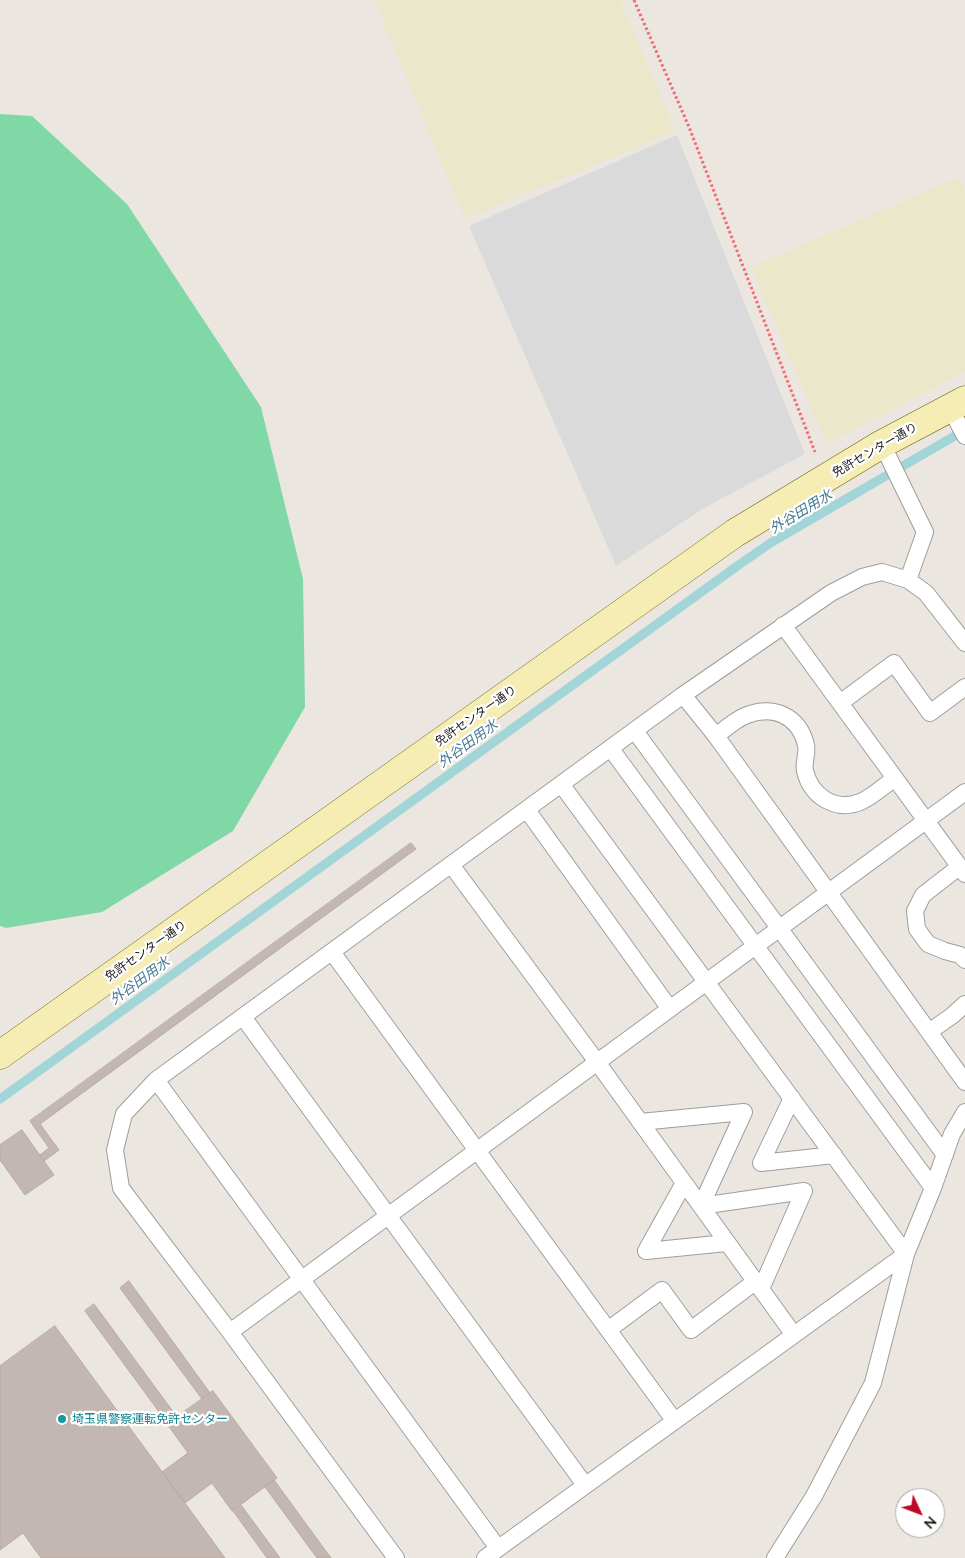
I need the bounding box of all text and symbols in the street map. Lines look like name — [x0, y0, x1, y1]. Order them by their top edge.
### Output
street label: 免許センター通り — [830, 420, 920, 480]
water label: 外谷田用水 — [767, 487, 835, 537]
street label: 免許センター通り — [433, 683, 519, 749]
water label: 外谷田用水 — [435, 717, 501, 771]
street label: 免許センター通り — [103, 918, 189, 984]
water label: 外谷田用水 — [107, 954, 173, 1008]
place label: 埼玉県警察運転免許センター — [72, 1412, 228, 1426]
marker: 埼玉県警察運転免許センター — [56, 1413, 68, 1425]
north arrow — [895, 1488, 945, 1538]
text: N — [920, 1513, 940, 1533]

